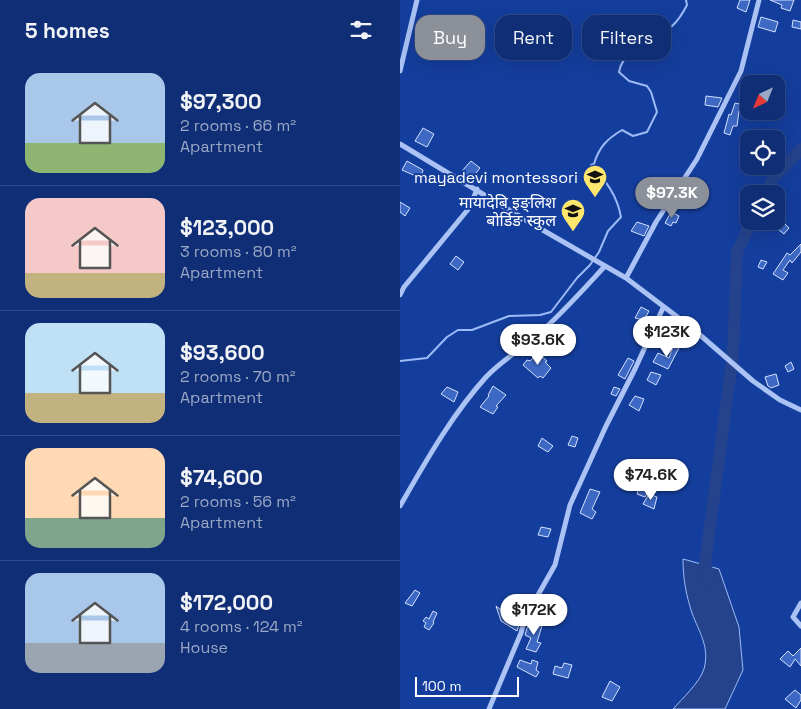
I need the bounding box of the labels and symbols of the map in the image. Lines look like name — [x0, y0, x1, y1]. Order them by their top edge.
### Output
north arrow — [740, 75, 785, 120]
school or university icon: mayadevi montessori — [582, 164, 608, 198]
place label: mayadevi montessori — [414, 167, 578, 188]
pin: $97.3K — [631, 176, 713, 219]
place label: मायादेबि इङ्लिश बोर्डिङ स्कुल — [459, 192, 557, 231]
school or university icon: मायादेबि इङ्लिश बोर्डिङ स्कुल — [560, 198, 586, 232]
pin: $123K — [632, 316, 702, 358]
pin: $93.6K — [497, 324, 579, 366]
pin: $74.6K — [610, 458, 692, 501]
pin: $172K — [499, 594, 569, 636]
scale bar — [415, 674, 519, 697]

